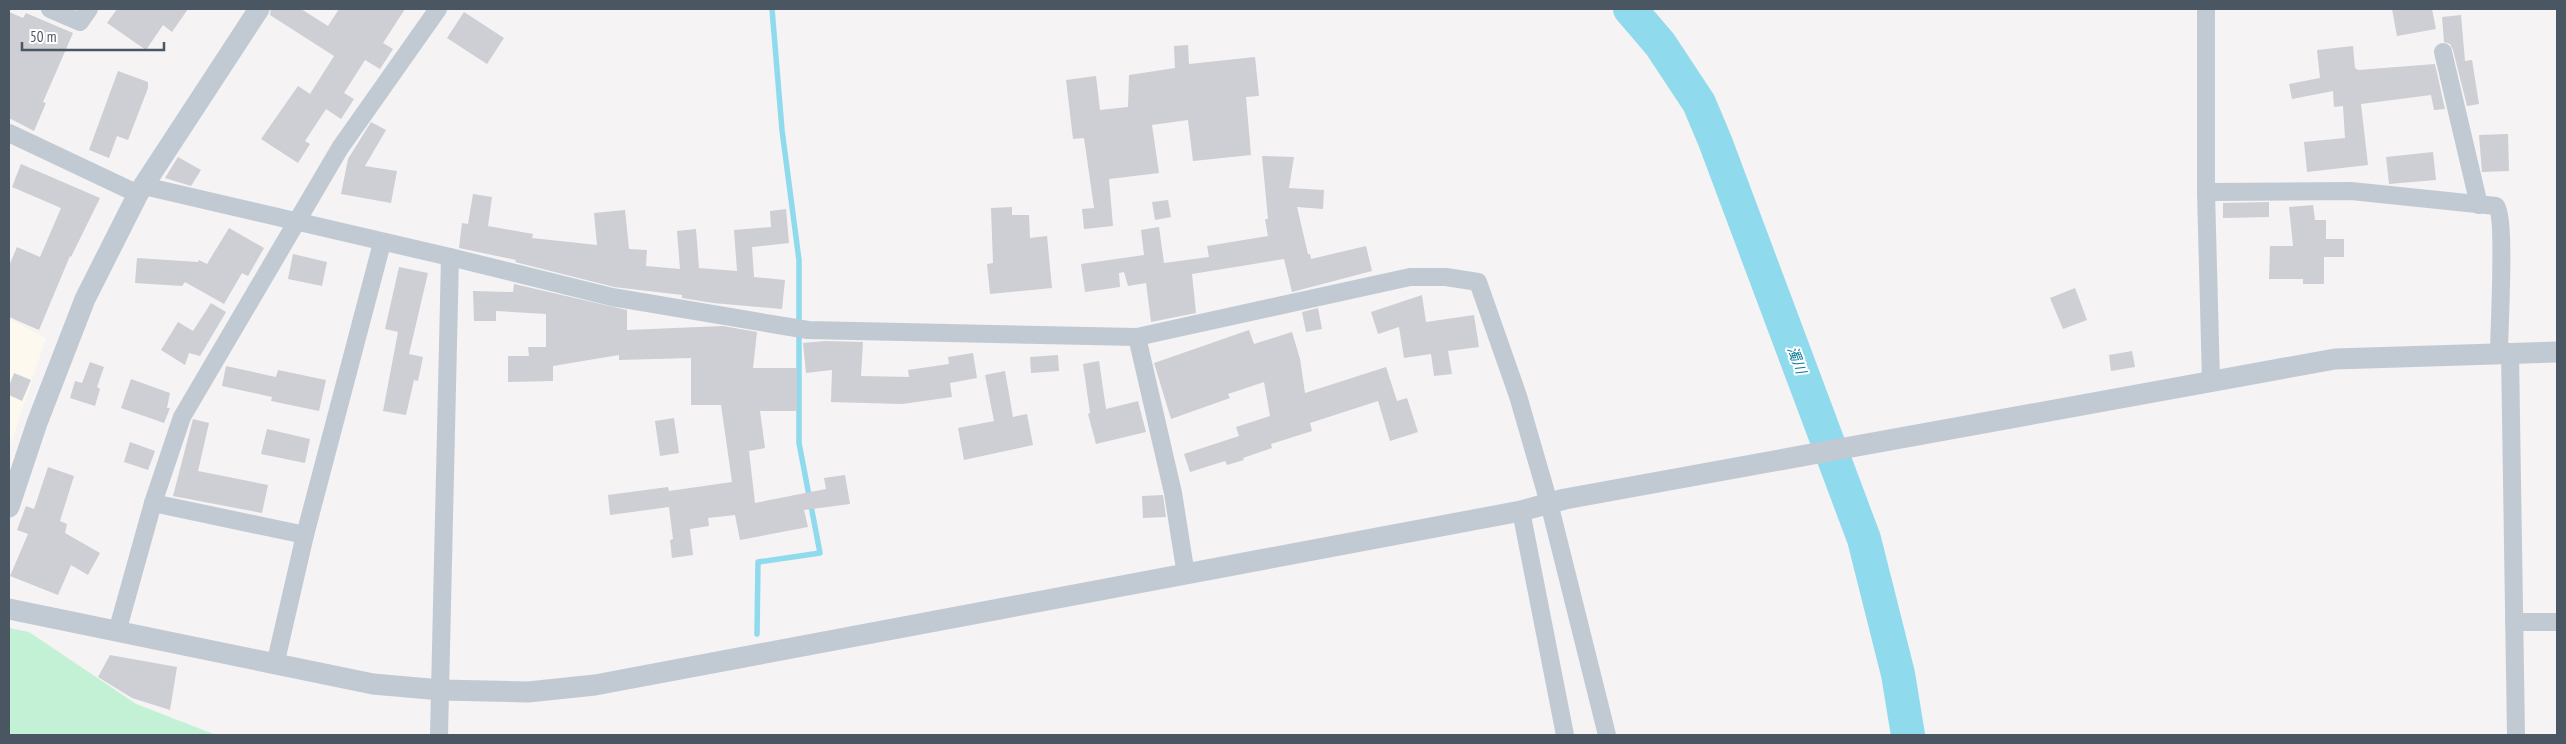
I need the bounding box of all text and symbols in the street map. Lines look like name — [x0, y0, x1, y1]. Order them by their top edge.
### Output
scale bar — [22, 20, 165, 52]
text: 50 m — [30, 27, 56, 46]
water label: 濁川 — [1784, 344, 1811, 378]

